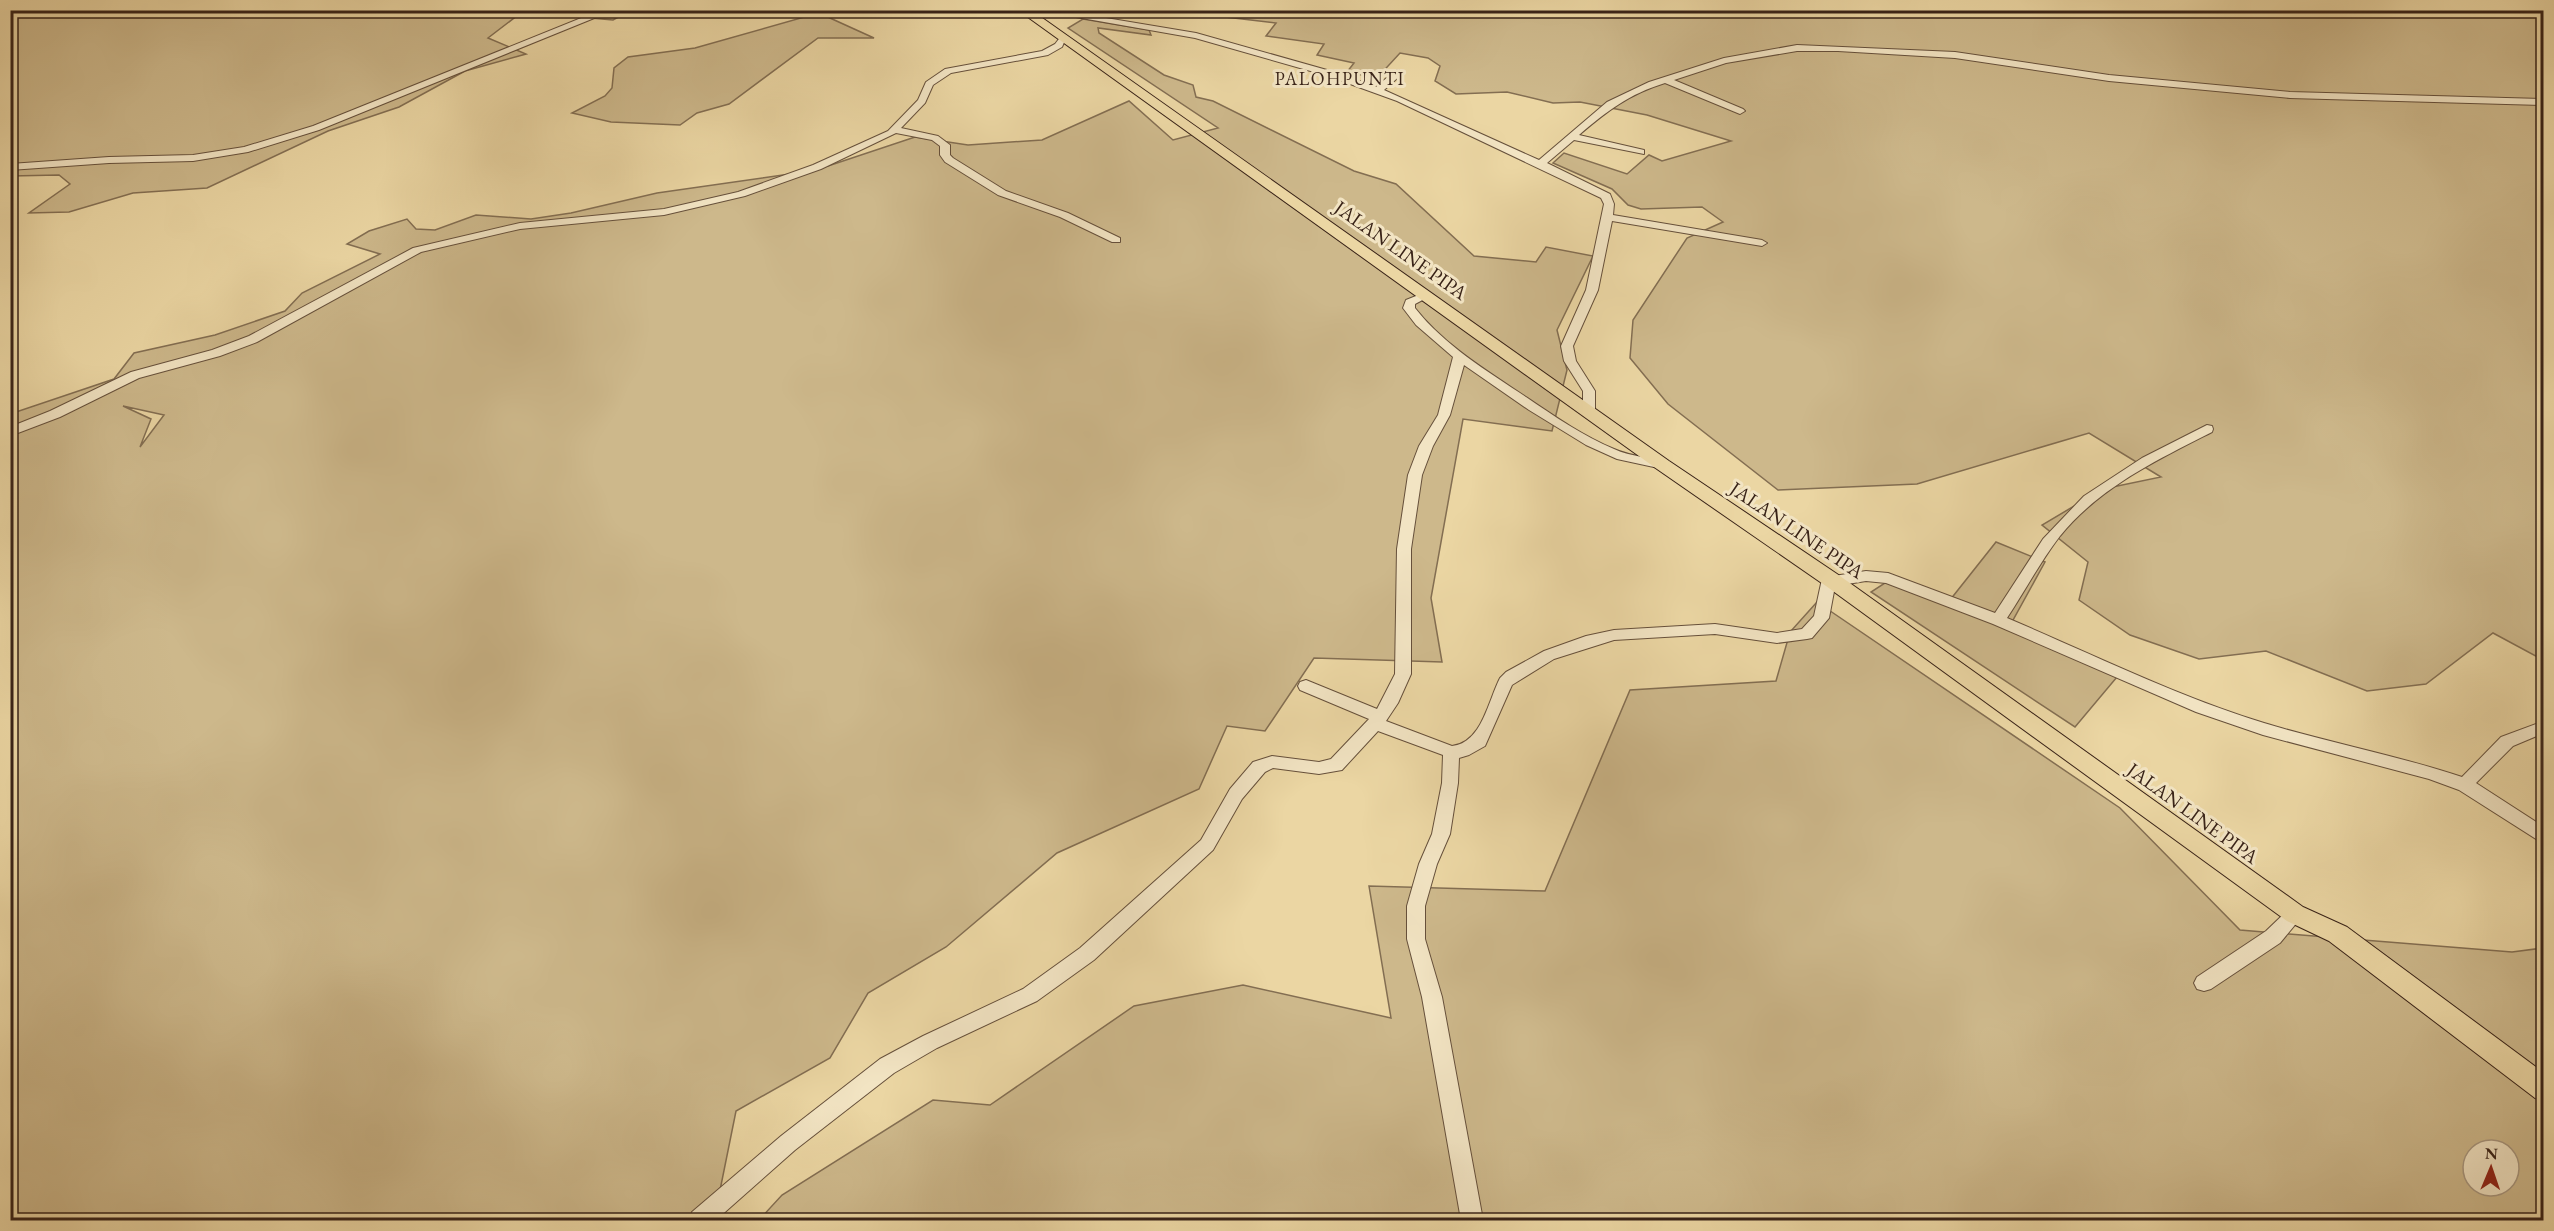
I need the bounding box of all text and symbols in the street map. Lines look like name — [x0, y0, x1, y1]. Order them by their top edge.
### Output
district label: PALOHPUNTI — [1275, 67, 1405, 90]
street label: JALAN LINE PIPA — [1328, 193, 1473, 306]
street label: JALAN LINE PIPA — [1723, 474, 1869, 585]
street label: JALAN LINE PIPA — [2120, 755, 2264, 870]
north arrow — [2461, 1138, 2521, 1198]
text: N — [2485, 1143, 2498, 1164]

